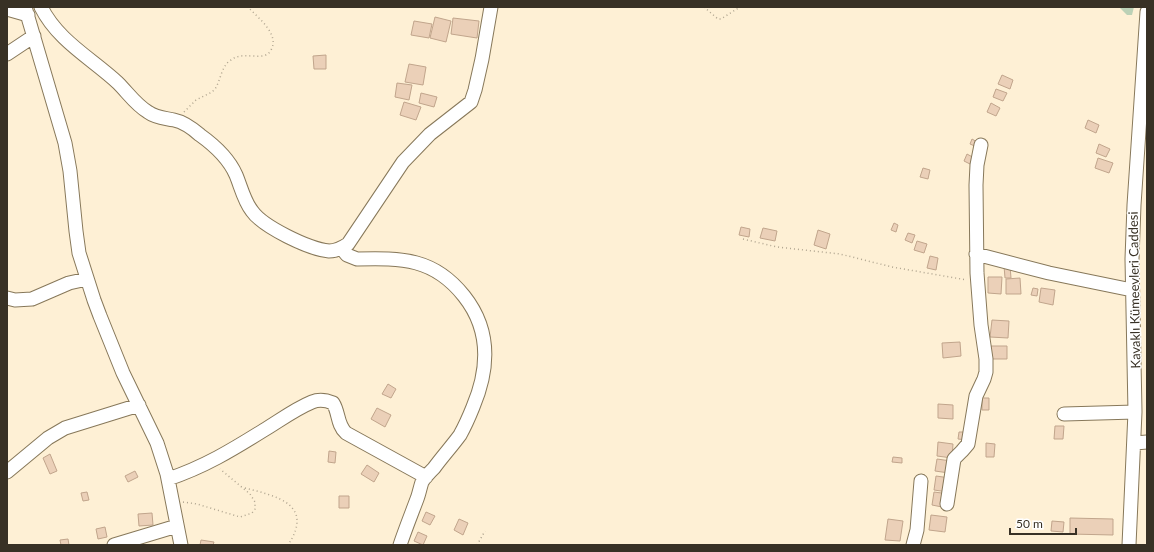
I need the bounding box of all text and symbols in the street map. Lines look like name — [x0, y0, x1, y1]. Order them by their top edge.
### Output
street label: Kavaklı Kümeevleri Caddesi — [1125, 211, 1143, 369]
scale bar — [1010, 510, 1076, 536]
text: 50 m — [1016, 516, 1043, 531]

